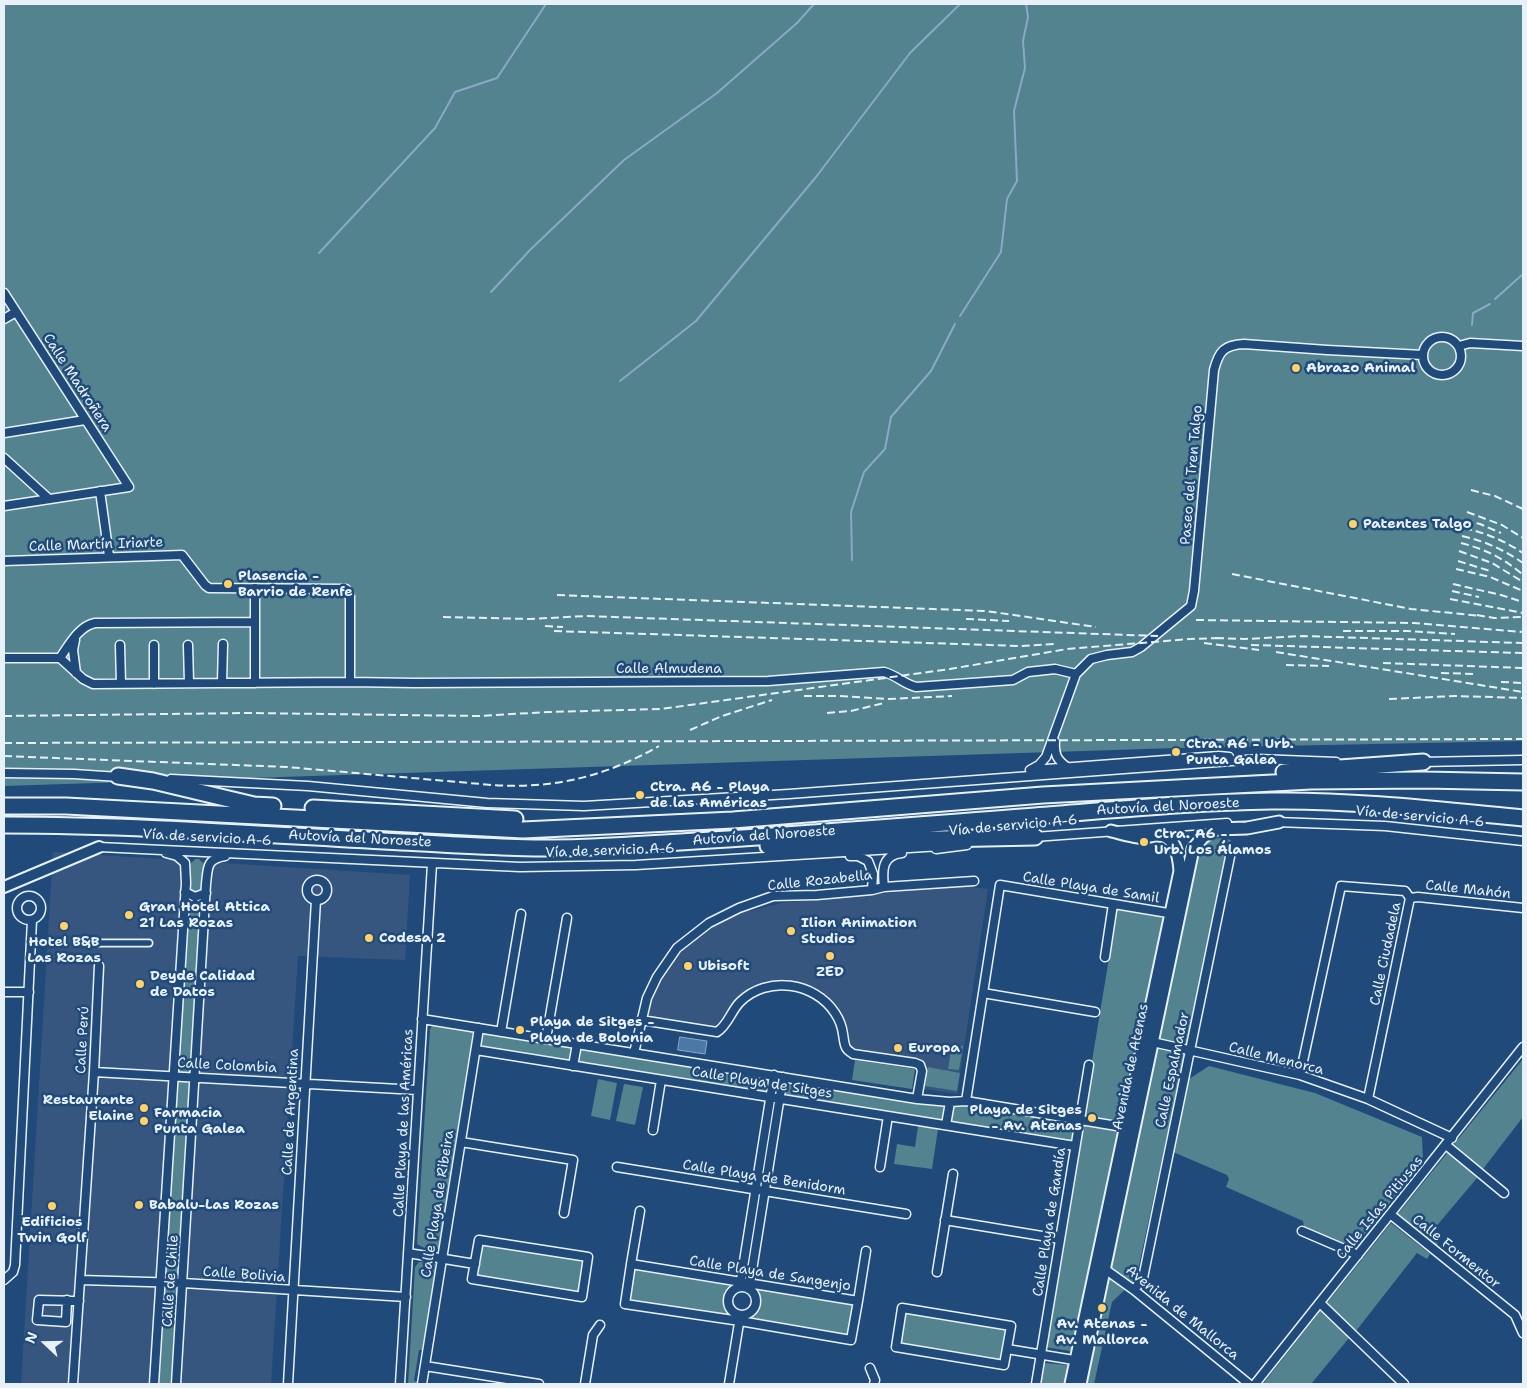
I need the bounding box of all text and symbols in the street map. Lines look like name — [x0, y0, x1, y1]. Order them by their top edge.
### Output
street label: Calle Madroñera — [39, 331, 115, 435]
place label: Abrazo Animal — [1306, 360, 1415, 376]
marker: Abrazo Animal — [1290, 362, 1302, 374]
street label: Paseo del Tren Talgo — [1178, 404, 1206, 546]
place label: Patentes Talgo — [1363, 516, 1472, 532]
marker: Patentes Talgo — [1347, 518, 1359, 530]
street label: Calle Martín Iriarte — [29, 534, 163, 556]
place label: Plasencia - Barrio de Renfe — [238, 568, 353, 600]
marker: Plasencia - Barrio de Renfe — [222, 578, 234, 590]
street label: Calle Almudena — [616, 661, 722, 677]
place label: Ctra. A6 - Urb. Punta Galea — [1186, 736, 1294, 769]
marker: Ctra. A6 - Urb. Punta Galea — [1170, 746, 1182, 758]
place label: Ctra. A6 - Playa de las Américas — [650, 779, 770, 812]
marker: Ctra. A6 - Playa de las Américas — [634, 789, 646, 801]
street label: Autovía del Noroeste — [1096, 795, 1240, 819]
street label: Vía de servicio A-6 — [1355, 803, 1485, 831]
street label: Vía de servicio A-6 — [948, 812, 1078, 840]
street label: Autovía del Noroeste — [692, 823, 836, 849]
street label: Vía de servicio A-6 — [142, 826, 272, 850]
place label: Ctra. A6 - Urb. Los Álamos — [1154, 826, 1271, 859]
street label: Autovía del Noroeste — [288, 827, 432, 851]
marker: Ctra. A6 - Urb. Los Álamos — [1138, 836, 1150, 848]
street label: Vía de servicio A-6 — [545, 840, 675, 862]
street label: Calle Rozabella — [767, 867, 873, 895]
street label: Calle Playa de Samil — [1021, 869, 1161, 907]
street label: Calle Mahón — [1425, 877, 1511, 903]
place label: Gran Hotel Attica 21 Las Rozas — [139, 899, 270, 932]
street label: Calle Ciudadela — [1367, 901, 1405, 1007]
marker: Gran Hotel Attica 21 Las Rozas — [123, 909, 135, 921]
place label: Ilion Animation Studios — [801, 915, 917, 948]
marker: Hotel B&B Las Rozas — [58, 920, 70, 932]
marker: Ilion Animation Studios — [785, 925, 797, 937]
place label: Codesa 2 — [379, 930, 446, 946]
marker: Codesa 2 — [363, 932, 375, 944]
place label: Hotel B&B Las Rozas — [27, 934, 101, 966]
marker: ZED — [824, 950, 836, 962]
place label: Ubisoft — [698, 958, 749, 974]
marker: Ubisoft — [682, 960, 694, 972]
place label: ZED — [816, 964, 844, 980]
place label: Deyde Calidad de Datos — [150, 968, 255, 1000]
marker: Deyde Calidad de Datos — [134, 978, 146, 990]
street label: Avenida de Atenas — [1109, 1002, 1153, 1132]
street label: Calle Perú — [73, 1006, 93, 1074]
street label: Calle Espalmador — [1152, 1010, 1194, 1130]
place label: Playa de Sitges - Playa de Bolonia — [530, 1014, 655, 1046]
marker: Playa de Sitges - Playa de Bolonia — [514, 1024, 526, 1036]
street label: Calle Playa de las Américas — [391, 1029, 417, 1217]
street label: Calle Menorca — [1227, 1039, 1325, 1079]
place label: Europa — [908, 1040, 960, 1056]
marker: Europa — [892, 1042, 904, 1054]
street label: Calle de Argentina — [279, 1048, 303, 1176]
street label: Calle Colombia — [177, 1055, 277, 1077]
street label: Calle Playa de Sitges — [691, 1064, 833, 1102]
place label: Restaurante Elaine — [43, 1092, 134, 1124]
marker: Restaurante Elaine — [138, 1102, 150, 1114]
place label: Playa de Sitges - Av. Atenas — [970, 1102, 1082, 1134]
place label: Farmacia Punta Galea — [154, 1105, 245, 1138]
marker: Playa de Sitges - Av. Atenas — [1086, 1112, 1098, 1124]
marker: Farmacia Punta Galea — [138, 1115, 150, 1127]
street label: Calle Playa de Ribeira — [418, 1129, 458, 1279]
street label: Calle Playa de Gandía — [1030, 1146, 1070, 1298]
street label: Calle Islas Pitiusas — [1333, 1153, 1427, 1263]
street label: Calle Playa de Benidorm — [681, 1157, 847, 1199]
place label: Babalu-Las Rozas — [149, 1197, 279, 1213]
marker: Babalu-Las Rozas — [133, 1199, 145, 1211]
marker: Edificios Twin Golf — [46, 1200, 58, 1212]
street label: Calle Formentor — [1409, 1211, 1503, 1293]
place label: Edificios Twin Golf — [17, 1214, 87, 1246]
street label: Calle de Chile — [159, 1234, 183, 1328]
street label: Calle Playa de Sangenjo — [688, 1253, 852, 1295]
street label: Avenida de Mallorca — [1122, 1262, 1242, 1364]
street label: Calle Bolivia — [202, 1264, 286, 1286]
marker: Av. Atenas - Av. Mallorca — [1096, 1302, 1108, 1314]
place label: Av. Atenas - Av. Mallorca — [1056, 1316, 1148, 1348]
north arrow — [20, 1318, 70, 1368]
text: N — [21, 1329, 41, 1346]

